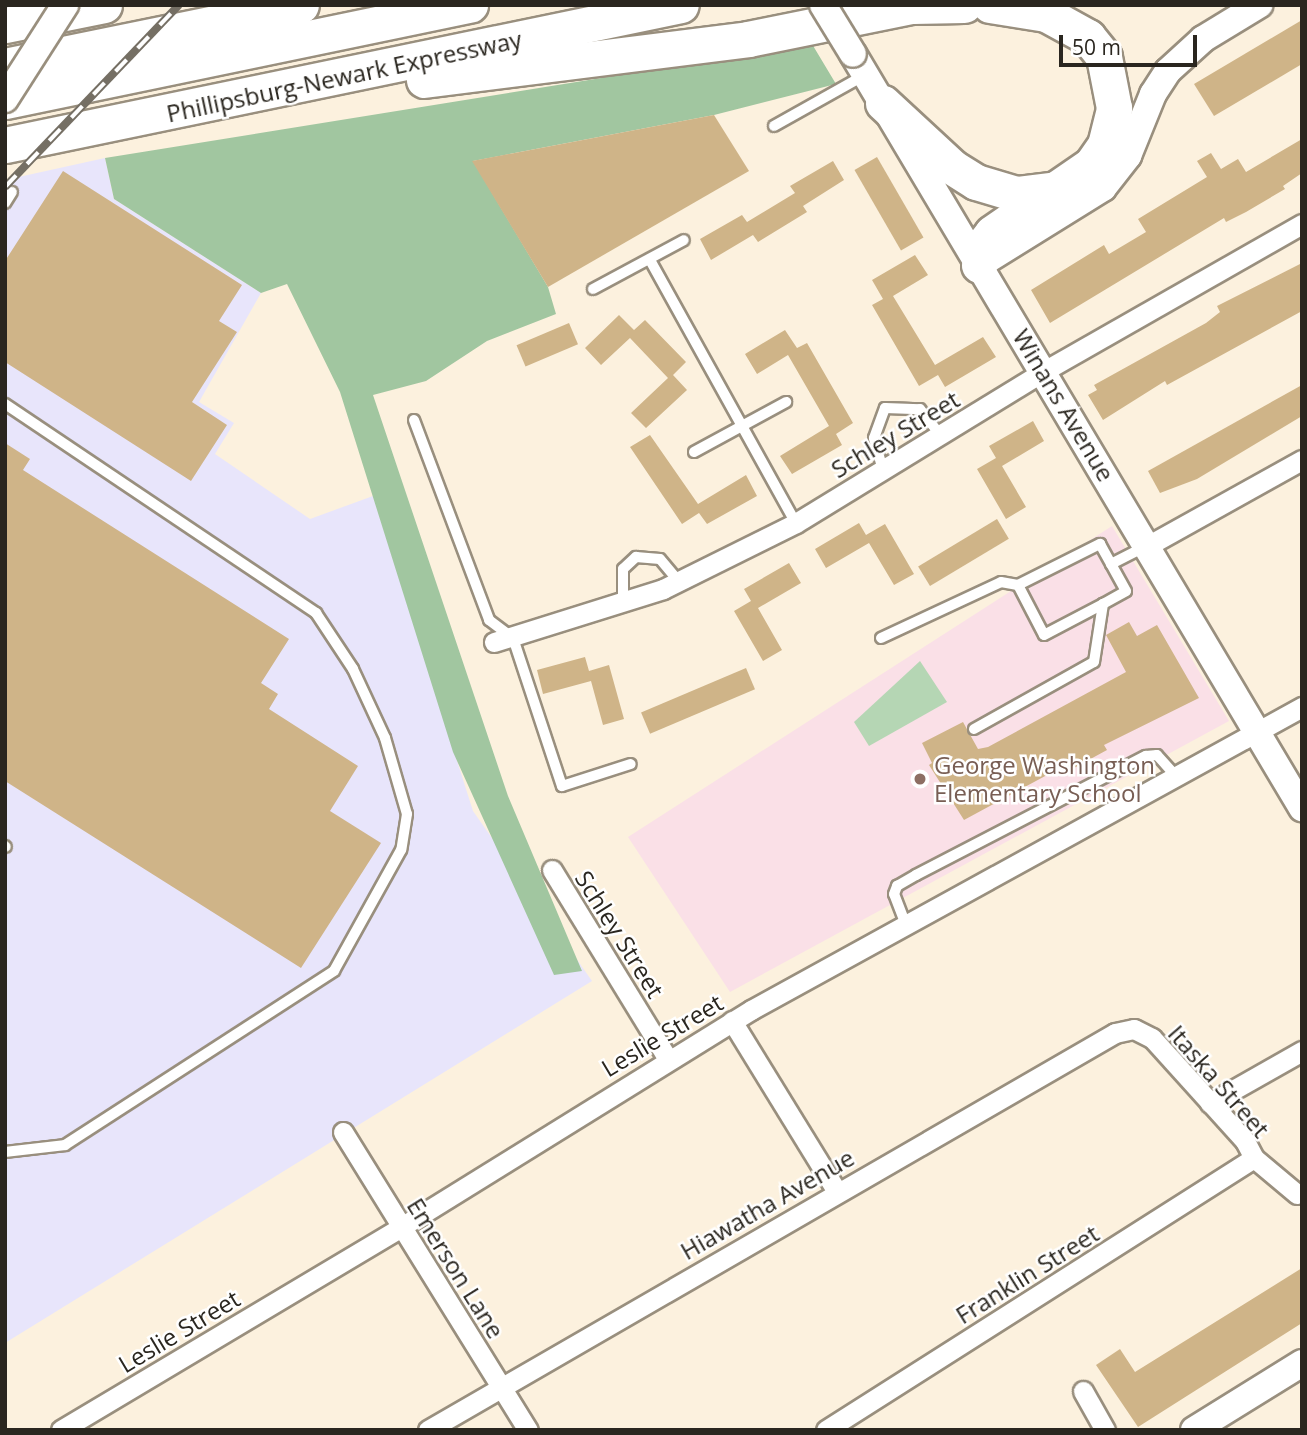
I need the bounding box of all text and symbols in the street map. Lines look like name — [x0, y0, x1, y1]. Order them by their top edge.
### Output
scale bar — [1062, 21, 1200, 65]
street label: Phillipsburg-Newark Expressway — [164, 24, 524, 128]
text: 50 m — [1072, 33, 1121, 61]
street label: Winans Avenue — [1007, 324, 1121, 486]
street label: Schley Street — [826, 385, 964, 483]
place label: George Washington Elementary School — [934, 751, 1155, 807]
marker: George Washington Elementary School — [912, 771, 928, 787]
street label: Schley Street — [570, 865, 670, 1003]
street label: Leslie Street — [596, 988, 728, 1082]
street label: Itaska Street — [1162, 1019, 1276, 1143]
street label: Hiawatha Avenue — [675, 1143, 859, 1265]
street label: Emerson Lane — [401, 1193, 511, 1343]
street label: Franklin Street — [950, 1219, 1104, 1329]
street label: Leslie Street — [113, 1284, 245, 1378]

